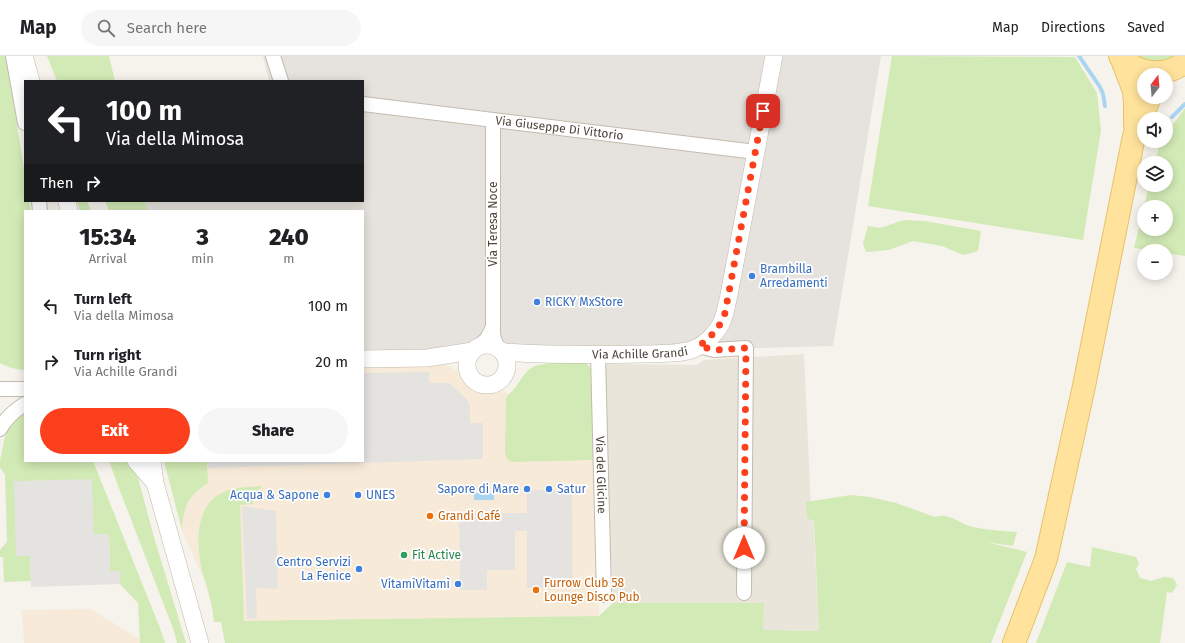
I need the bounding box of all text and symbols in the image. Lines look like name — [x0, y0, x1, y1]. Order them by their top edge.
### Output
search box — [81, 10, 361, 46]
text: Map — [20, 16, 57, 39]
icon: search — [95, 17, 117, 39]
text: Search here — [127, 19, 207, 37]
text: Map — [992, 19, 1019, 36]
text: Directions — [1041, 19, 1105, 36]
text: Saved — [1127, 19, 1165, 36]
north arrow — [1137, 68, 1173, 104]
map controls — [1137, 68, 1173, 280]
text: 100 m — [106, 94, 182, 127]
pin — [746, 94, 780, 128]
icon: left — [40, 96, 92, 148]
icon: arrive — [752, 100, 774, 122]
button: sound — [1137, 112, 1173, 148]
street label: Via Giuseppe Di Vittorio — [495, 113, 624, 143]
text: Via della Mimosa — [106, 128, 244, 150]
button: layers — [1137, 156, 1173, 192]
icon: right — [82, 172, 104, 194]
text: Then — [40, 174, 74, 192]
street label: Via Teresa Noce — [486, 181, 500, 267]
button: + — [1137, 200, 1173, 236]
text: 15:34 — [79, 223, 136, 251]
text: 3 — [196, 223, 209, 251]
text: 240 — [269, 223, 309, 251]
button: − — [1137, 244, 1173, 280]
text: Arrival — [89, 251, 127, 266]
text: min — [191, 251, 214, 266]
text: m — [283, 251, 294, 266]
place label: Brambilla Arredamenti — [760, 262, 828, 290]
marker: Brambilla Arredamenti — [747, 271, 757, 281]
text: Turn left — [74, 290, 132, 308]
icon: left — [40, 295, 62, 317]
place label: RICKY MxStore — [545, 295, 623, 309]
text: 100 m — [308, 297, 348, 315]
marker: RICKY MxStore — [532, 297, 542, 307]
text: Via della Mimosa — [74, 308, 174, 323]
street label: Via Achille Grandi — [592, 344, 689, 362]
text: Turn right — [74, 346, 141, 364]
icon: right — [40, 351, 62, 373]
text: 20 m — [315, 353, 348, 371]
text: Via Achille Grandi — [74, 364, 177, 379]
button: Exit — [40, 408, 190, 454]
button: Share — [198, 408, 348, 454]
street label: Via del Glicine — [593, 436, 609, 514]
place label: Sapore di Mare — [437, 482, 519, 496]
place label: Satur — [557, 482, 586, 496]
marker: Sapore di Mare — [522, 484, 532, 494]
marker: Satur — [544, 484, 554, 494]
place label: Acqua & Sapone — [230, 488, 319, 502]
place label: UNES — [366, 488, 395, 502]
marker: Acqua & Sapone — [322, 490, 332, 500]
marker: UNES — [353, 490, 363, 500]
place label: Grandi Café — [438, 509, 501, 523]
marker: Grandi Café — [425, 511, 435, 521]
position arrow — [723, 527, 765, 569]
place label: Fit Active — [412, 548, 461, 562]
marker: Fit Active — [399, 550, 409, 560]
place label: Centro Servizi La Fenice — [277, 555, 351, 583]
marker: Centro Servizi La Fenice — [354, 564, 364, 574]
place label: Furrow Club 58 Lounge Disco Pub — [544, 576, 640, 604]
place label: VitamìVitamì — [381, 577, 451, 591]
marker: VitamìVitamì — [453, 579, 463, 589]
marker: Furrow Club 58 Lounge Disco Pub — [531, 585, 541, 595]

